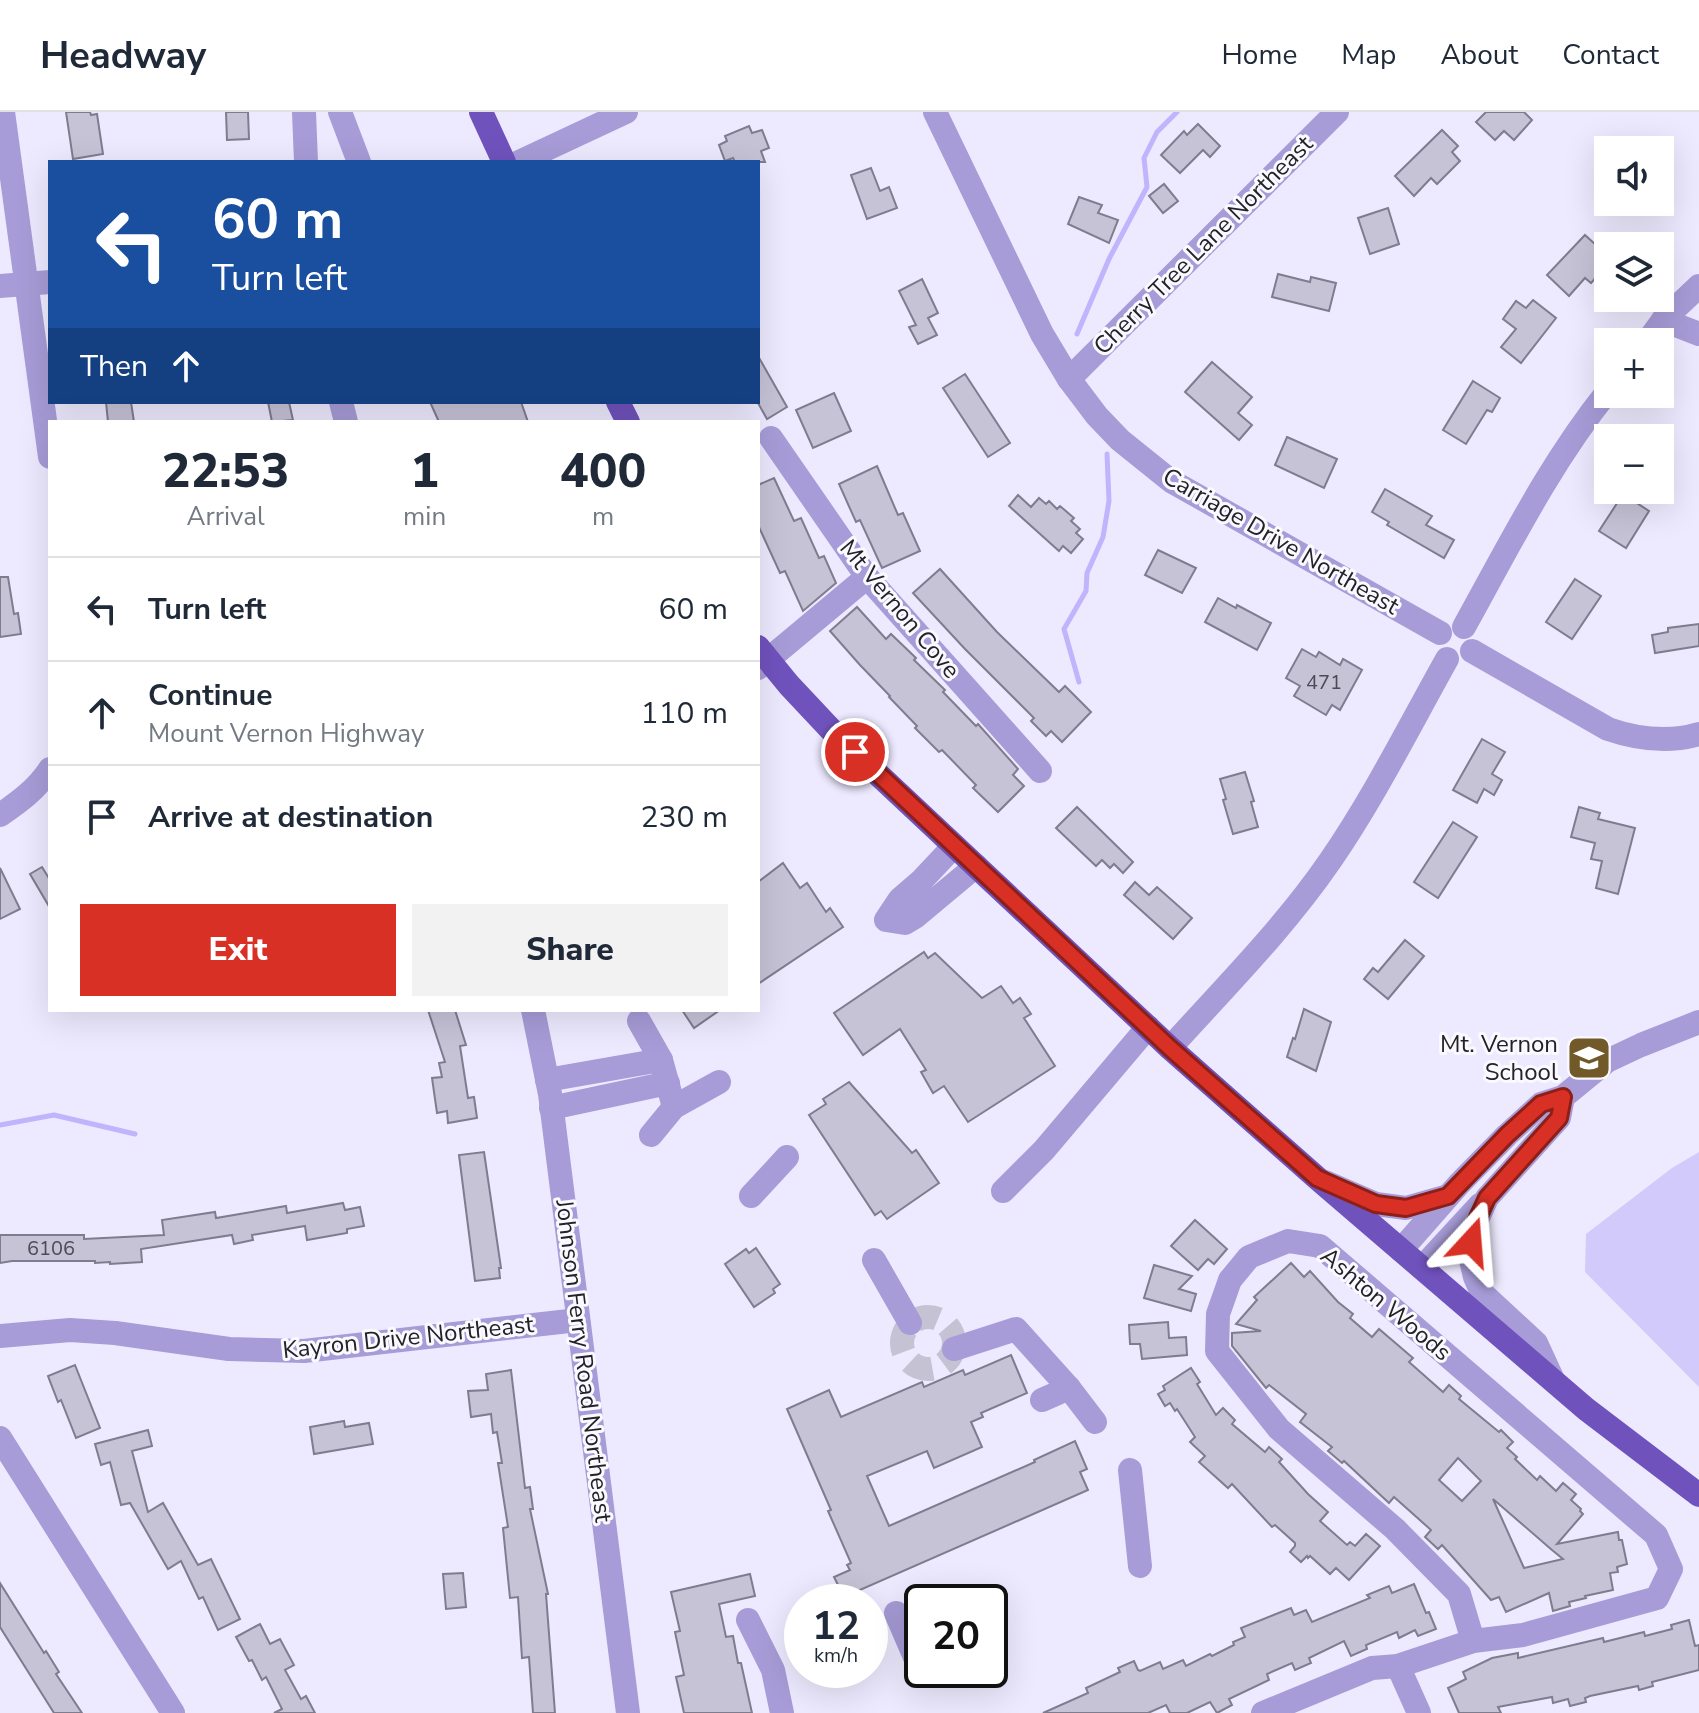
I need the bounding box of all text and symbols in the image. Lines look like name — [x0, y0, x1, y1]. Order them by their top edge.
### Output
text: Headway — [40, 30, 206, 81]
text: Home — [1222, 36, 1297, 74]
text: Map — [1341, 36, 1396, 74]
text: About — [1440, 36, 1518, 74]
text: Contact — [1562, 36, 1659, 74]
street label: Cherry Tree Lane Northeast — [1086, 128, 1320, 362]
map controls — [1594, 136, 1674, 504]
button: sound — [1594, 136, 1674, 216]
text: 60 m — [212, 181, 343, 258]
icon: left — [80, 192, 184, 296]
button: layers — [1594, 232, 1674, 312]
text: Turn left — [212, 254, 347, 303]
button: + — [1594, 328, 1674, 408]
icon: ahead — [164, 344, 208, 388]
text: Then — [80, 346, 148, 387]
button: − — [1594, 424, 1674, 504]
text: 22:53 — [162, 438, 289, 504]
text: 1 — [410, 438, 439, 504]
text: 400 — [560, 438, 646, 504]
street label: Carriage Drive Northeast — [1157, 460, 1405, 622]
text: Arrival — [186, 499, 265, 534]
text: min — [403, 499, 446, 534]
text: m — [592, 499, 614, 534]
street label: Mt Vernon Cove — [833, 533, 967, 685]
icon: left — [80, 587, 124, 631]
text: Turn left — [148, 589, 266, 630]
text: 60 m — [659, 589, 728, 630]
house number: 471 — [1306, 669, 1342, 696]
text: Continue — [148, 675, 273, 716]
icon: ahead — [80, 691, 124, 735]
text: 110 m — [641, 693, 728, 734]
text: Mount Vernon Highway — [148, 716, 424, 751]
pin — [821, 718, 889, 786]
icon: arrive — [833, 730, 877, 774]
icon: arrive — [80, 795, 124, 839]
text: Arrive at destination — [148, 797, 433, 838]
text: 230 m — [641, 797, 728, 838]
button: Exit — [80, 904, 396, 996]
button: Share — [412, 904, 728, 996]
place label: Mt. Vernon School — [1440, 1028, 1558, 1088]
school or university icon: Mt. Vernon School — [1565, 1034, 1613, 1082]
street label: Johnson Ferry Road Northeast — [548, 1197, 620, 1525]
position arrow — [1429, 1200, 1513, 1284]
house number: 6106 — [27, 1235, 75, 1262]
street label: Ashton Woods — [1314, 1240, 1458, 1368]
street label: Kayron Drive Northeast — [281, 1308, 536, 1366]
speed limit sign: 20 — [904, 1584, 1008, 1688]
text: 12 — [812, 1599, 860, 1653]
text: km/h — [814, 1642, 858, 1669]

